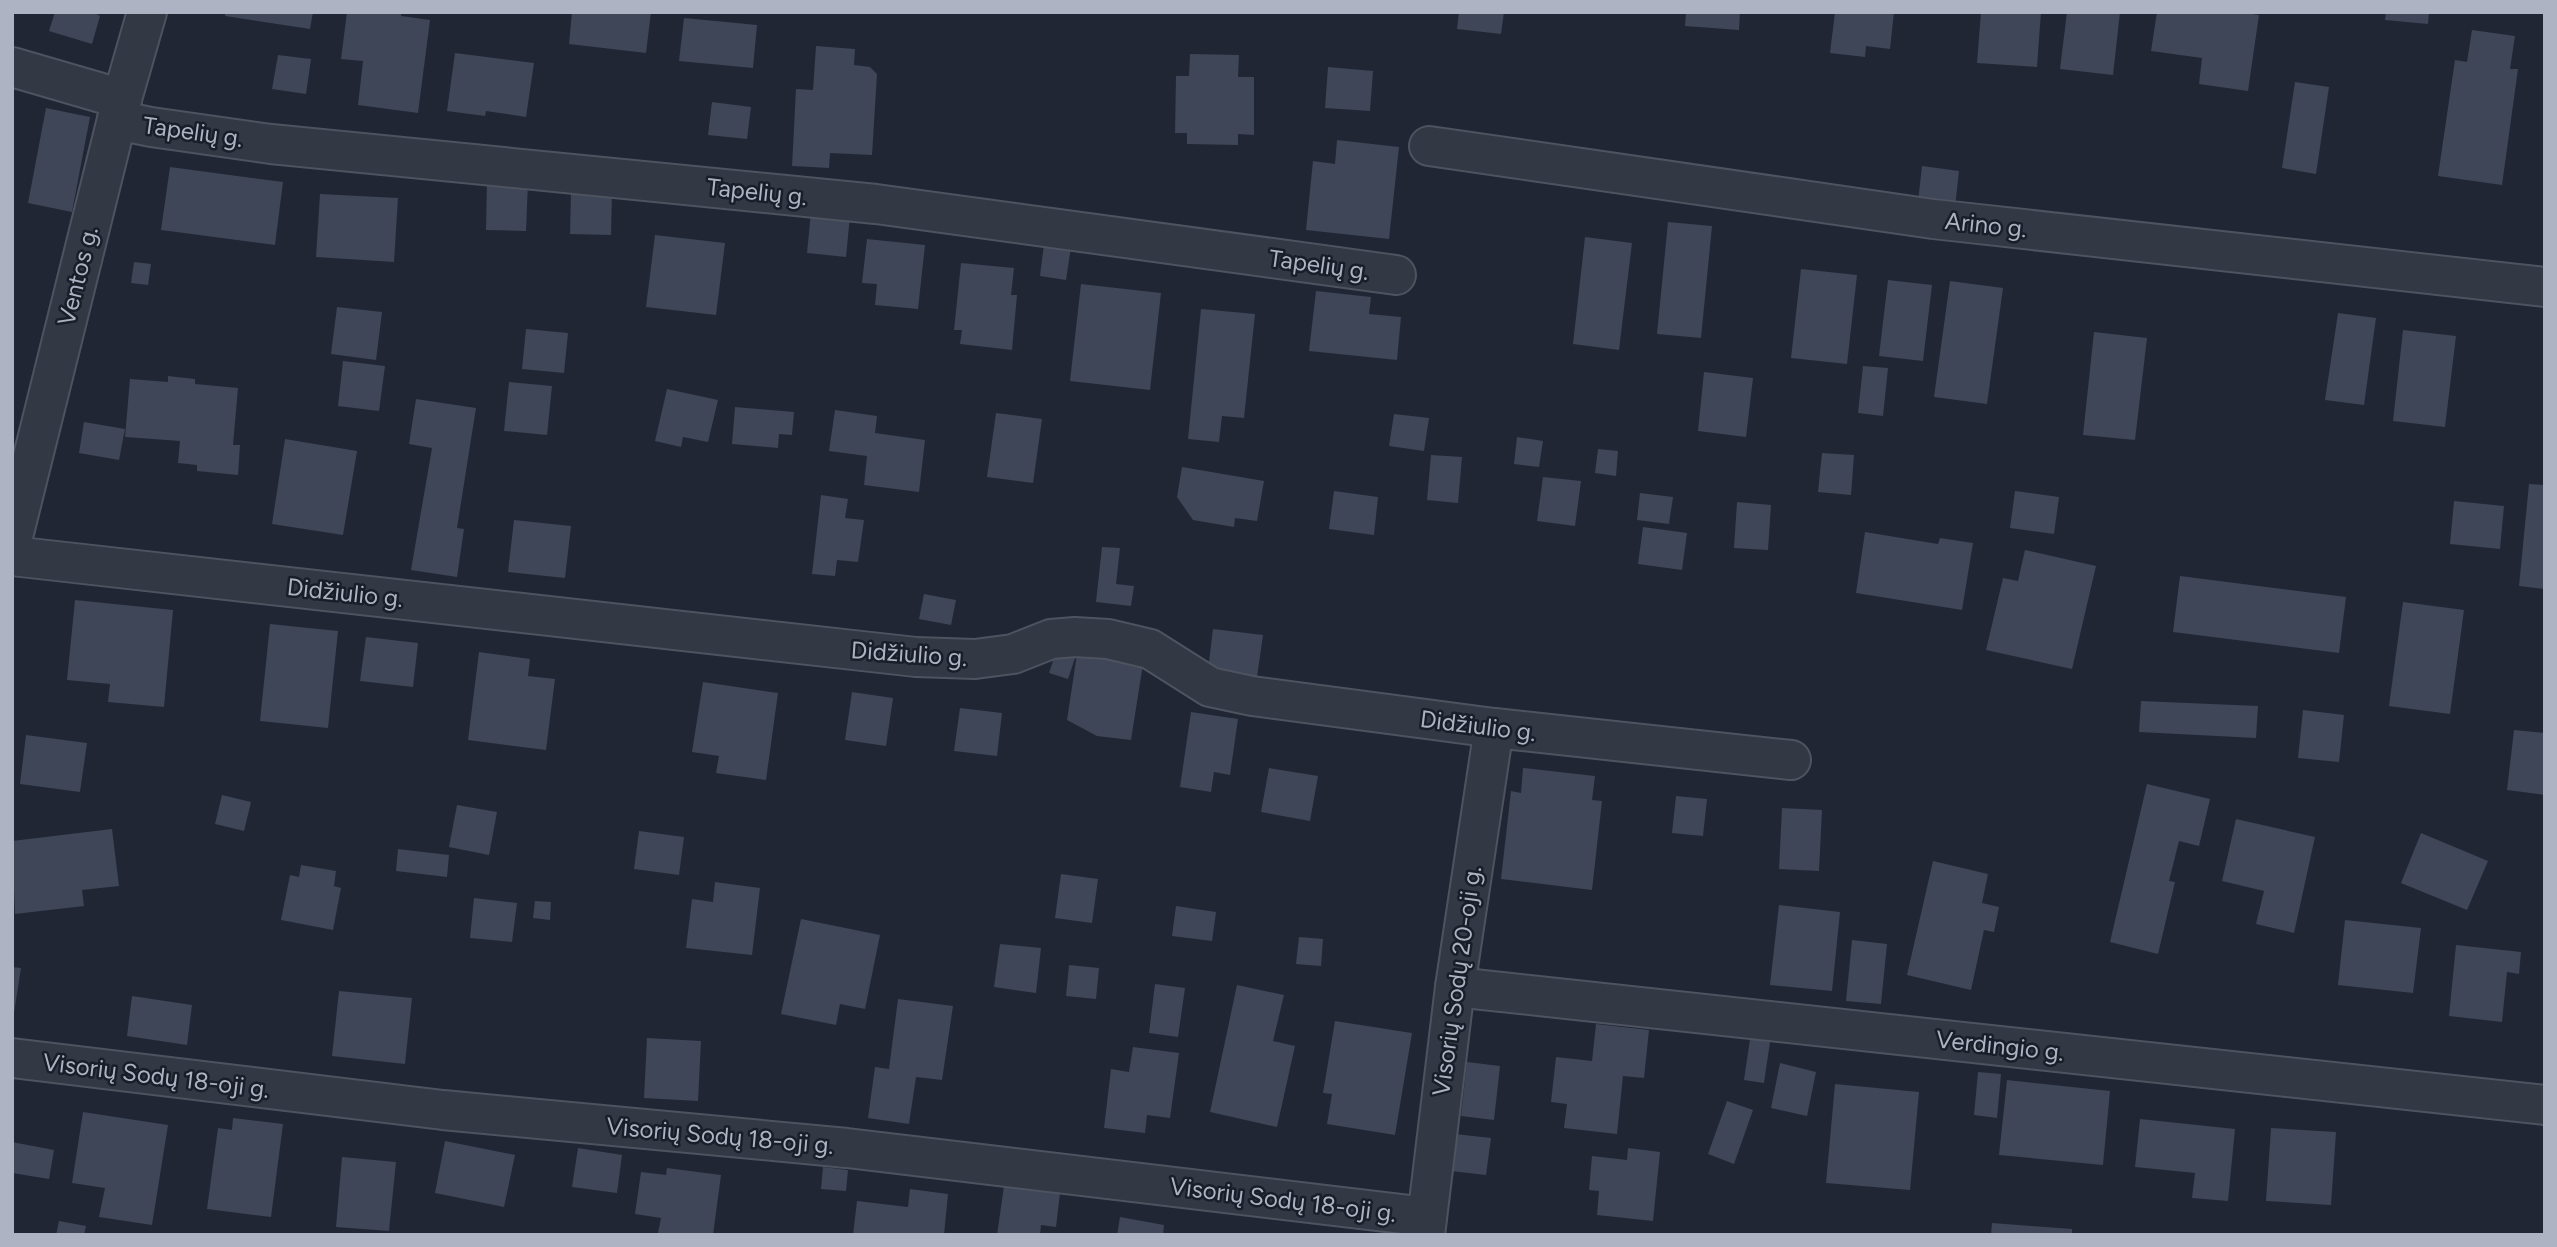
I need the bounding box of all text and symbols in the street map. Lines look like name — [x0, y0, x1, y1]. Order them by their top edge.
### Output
street label: Tapelių g. — [141, 110, 245, 153]
street label: Tapelių g. — [706, 172, 809, 211]
street label: Arino g. — [1944, 206, 2028, 243]
street label: Ventos g. — [51, 223, 104, 329]
street label: Tapelių g. — [1267, 243, 1371, 286]
street label: Didžiulio g. — [286, 572, 405, 613]
street label: Didžiulio g. — [850, 635, 968, 672]
street label: Didžiulio g. — [1418, 704, 1538, 747]
street label: Visorių Sodų 20-oji g. — [1426, 864, 1487, 1098]
street label: Verdingio g. — [1935, 1024, 2065, 1067]
street label: Visorių Sodų 18-oji g. — [41, 1047, 271, 1104]
street label: Visorių Sodų 18-oji g. — [605, 1111, 835, 1160]
street label: Visorių Sodų 18-oji g. — [1168, 1171, 1398, 1228]

